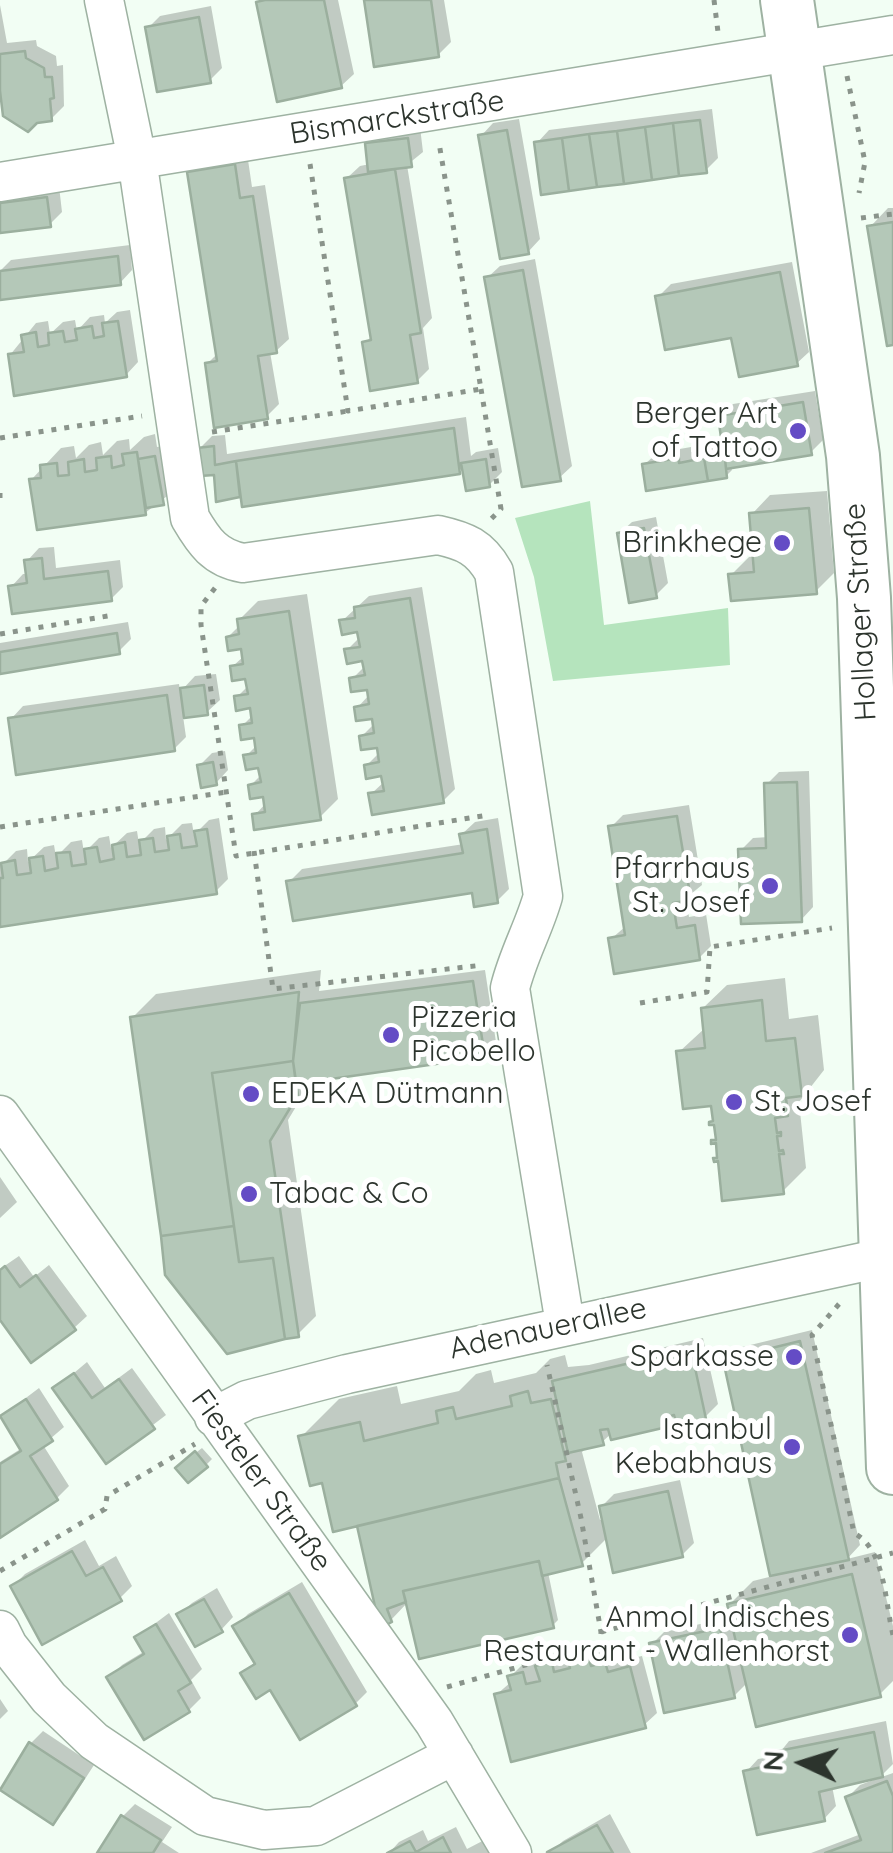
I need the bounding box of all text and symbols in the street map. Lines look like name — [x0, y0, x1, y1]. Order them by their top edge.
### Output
street label: Bismarckstraße — [287, 83, 507, 153]
place label: Berger Art of Tattoo — [635, 396, 778, 466]
marker: Berger Art of Tattoo — [787, 420, 809, 442]
street label: Hollager Straße — [837, 502, 885, 722]
place label: Brinkhege — [622, 525, 762, 561]
marker: Brinkhege — [771, 532, 793, 554]
place label: Pfarrhaus St. Josef — [614, 851, 750, 922]
marker: Pfarrhaus St. Josef — [759, 875, 781, 897]
place label: Pizzeria Picobello — [411, 1000, 536, 1070]
marker: Pizzeria Picobello — [380, 1024, 402, 1046]
place label: EDEKA Dütmann — [271, 1076, 504, 1112]
marker: EDEKA Dütmann — [240, 1083, 262, 1105]
place label: St. Josef — [754, 1084, 872, 1120]
marker: St. Josef — [723, 1091, 745, 1113]
place label: Tabac & Co — [269, 1176, 429, 1212]
marker: Tabac & Co — [238, 1183, 260, 1205]
street label: Adenauerallee — [446, 1291, 650, 1367]
place label: Sparkasse — [630, 1339, 774, 1375]
marker: Sparkasse — [783, 1346, 805, 1368]
street label: Fiesteler Straße — [183, 1383, 339, 1579]
place label: Istanbul Kebabhaus — [615, 1412, 772, 1482]
marker: Istanbul Kebabhaus — [781, 1436, 803, 1458]
place label: Anmol Indisches Restaurant - Wallenhorst — [483, 1600, 830, 1670]
marker: Anmol Indisches Restaurant - Wallenhorst — [839, 1624, 861, 1646]
north arrow — [753, 1713, 853, 1813]
text: N — [754, 1749, 791, 1772]

